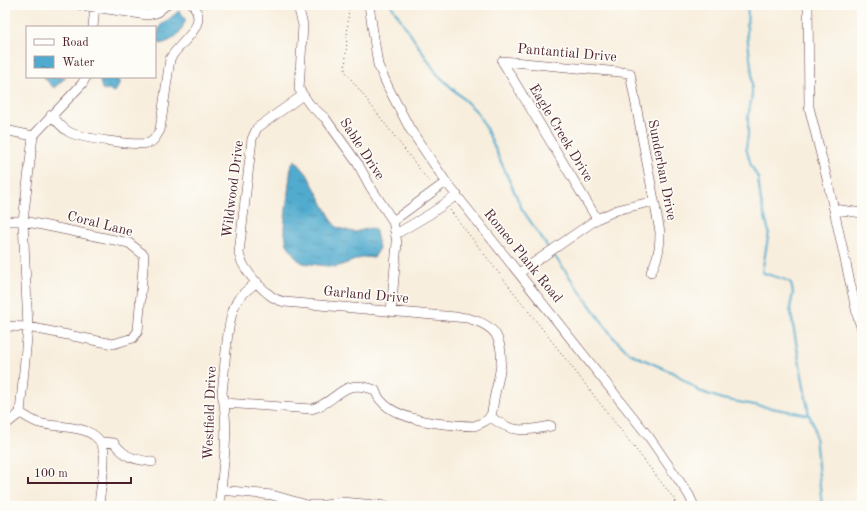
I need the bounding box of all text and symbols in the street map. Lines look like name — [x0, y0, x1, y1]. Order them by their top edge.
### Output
legend — [26, 26, 156, 78]
text: Road — [62, 37, 89, 49]
street label: Pantantial Drive — [517, 42, 617, 64]
text: Water — [62, 57, 95, 69]
street label: Eagle Creek Drive — [526, 82, 596, 184]
street label: Sable Drive — [337, 116, 387, 182]
street label: Sunderban Drive — [645, 118, 679, 222]
street label: Wildwood Drive — [220, 139, 246, 239]
street label: Romeo Plank Road — [481, 207, 565, 305]
street label: Coral Lane — [66, 209, 134, 239]
street label: Garland Drive — [323, 284, 409, 306]
street label: Westfield Drive — [201, 366, 219, 460]
scale bar — [28, 459, 131, 485]
text: 100 m — [34, 468, 68, 480]

